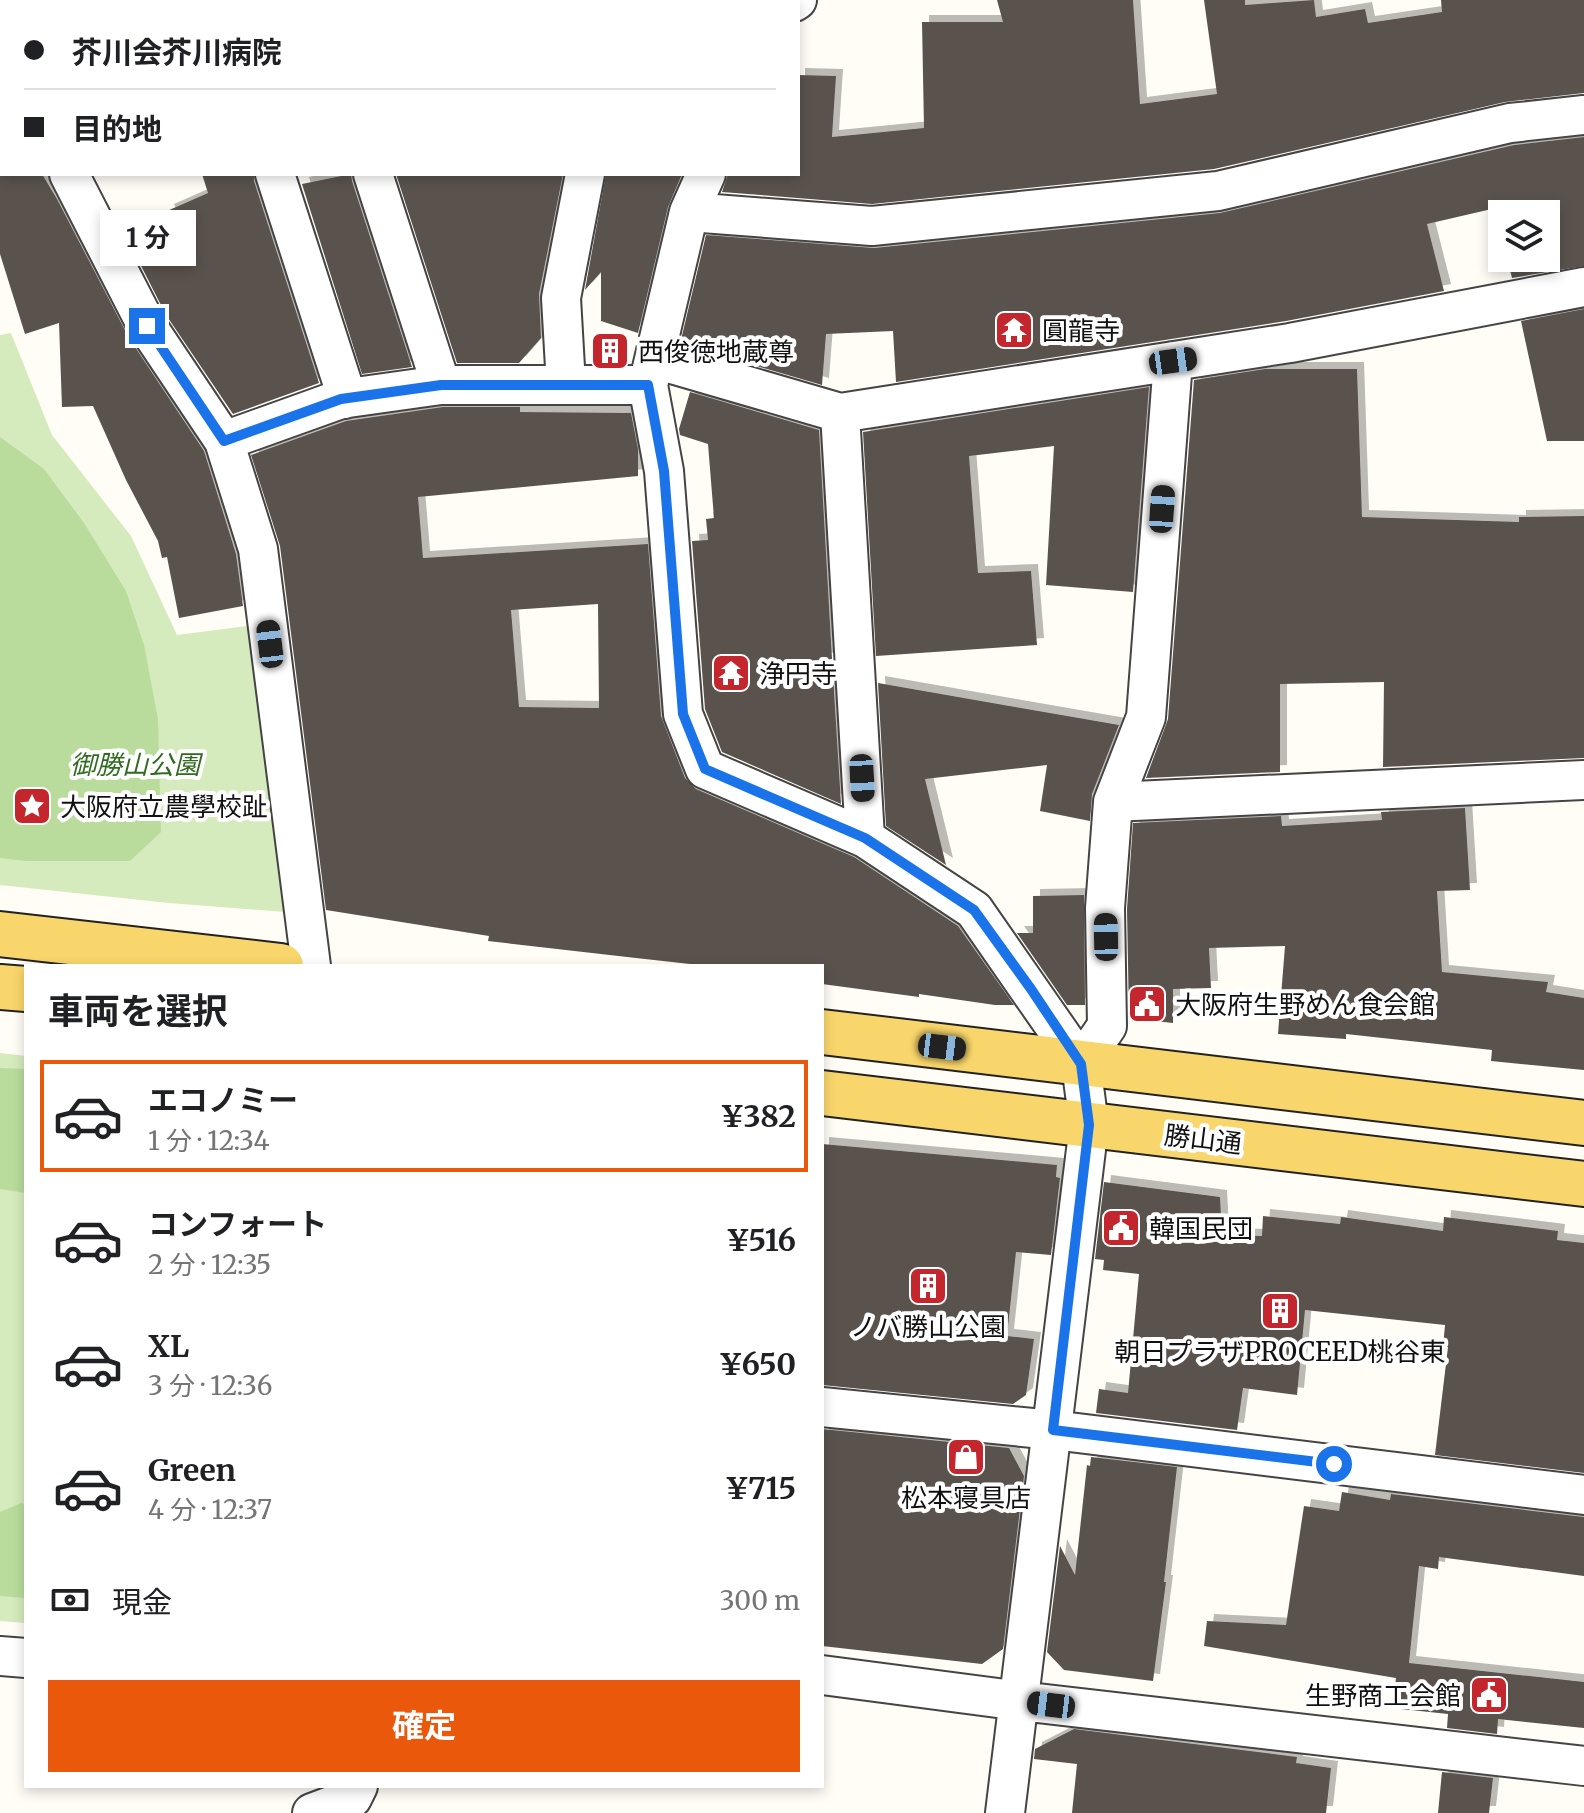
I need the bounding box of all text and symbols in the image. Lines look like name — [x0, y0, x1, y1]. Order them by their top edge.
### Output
text: 芥川会芥川病院 — [72, 33, 282, 71]
text: 目的地 — [72, 110, 162, 148]
map controls — [1488, 200, 1560, 272]
button: layers — [1488, 200, 1560, 272]
callout: 1 分 — [99, 210, 195, 266]
text: 1 分 — [126, 221, 170, 254]
route end — [129, 308, 165, 344]
temple icon: 圓龍寺 — [993, 309, 1035, 351]
place label: 圓龍寺 — [1042, 314, 1120, 347]
building icon: 西俊徳地蔵尊 — [589, 330, 631, 372]
place label: 西俊徳地蔵尊 — [638, 335, 794, 368]
car — [1148, 346, 1198, 376]
car — [1148, 484, 1176, 534]
car — [255, 619, 285, 669]
temple icon: 浄円寺 — [710, 652, 752, 694]
place label: 浄円寺 — [759, 657, 837, 690]
park label: 御勝山公園 — [70, 748, 204, 781]
car — [849, 753, 875, 803]
place icon: 大阪府立農學校趾 — [11, 785, 53, 827]
place label: 大阪府立農學校趾 — [60, 790, 268, 823]
car — [1094, 913, 1118, 961]
public building icon: 大阪府生野めん食会館 — [1126, 983, 1168, 1025]
place label: 大阪府生野めん食会館 — [1175, 988, 1435, 1021]
text: 車両を選択 — [48, 989, 228, 1034]
car — [917, 1032, 967, 1062]
icon: car — [52, 1080, 124, 1152]
text: エコノミー — [148, 1081, 298, 1119]
text: ¥382 — [720, 1097, 796, 1135]
street label: 勝山通 — [1162, 1118, 1244, 1160]
text: 1 分 · 12:34 — [148, 1124, 270, 1157]
icon: car — [52, 1204, 124, 1276]
text: コンフォート — [148, 1205, 327, 1243]
public building icon: 韓国民団 — [1100, 1207, 1142, 1249]
place label: 韓国民団 — [1149, 1212, 1253, 1245]
text: ¥516 — [726, 1221, 796, 1259]
text: 2 分 · 12:35 — [148, 1248, 271, 1281]
building icon: ノバ勝山公園 — [907, 1265, 949, 1307]
building icon: 朝日プラザPROCEED桃谷東 — [1259, 1290, 1301, 1332]
place label: ノバ勝山公園 — [850, 1310, 1006, 1343]
text: XL — [148, 1327, 189, 1365]
icon: car — [52, 1328, 124, 1400]
place label: 朝日プラザPROCEED桃谷東 — [1114, 1335, 1446, 1368]
text: ¥650 — [719, 1345, 796, 1383]
text: 3 分 · 12:36 — [148, 1369, 272, 1402]
shop icon: 松本寝具店 — [945, 1436, 987, 1478]
route start — [1316, 1446, 1352, 1482]
text: Green — [148, 1451, 236, 1489]
icon: car — [52, 1452, 124, 1524]
text: ¥715 — [725, 1469, 796, 1507]
place label: 松本寝具店 — [901, 1481, 1031, 1514]
text: 4 分 · 12:37 — [148, 1493, 272, 1526]
icon: cash — [48, 1578, 92, 1622]
text: 現金 — [112, 1583, 172, 1621]
text: 300 m — [720, 1584, 800, 1617]
public building icon: 生野商工会館 — [1468, 1674, 1510, 1716]
place label: 生野商工会館 — [1305, 1679, 1461, 1712]
button: 確定 — [48, 1680, 800, 1772]
car — [1026, 1690, 1076, 1720]

